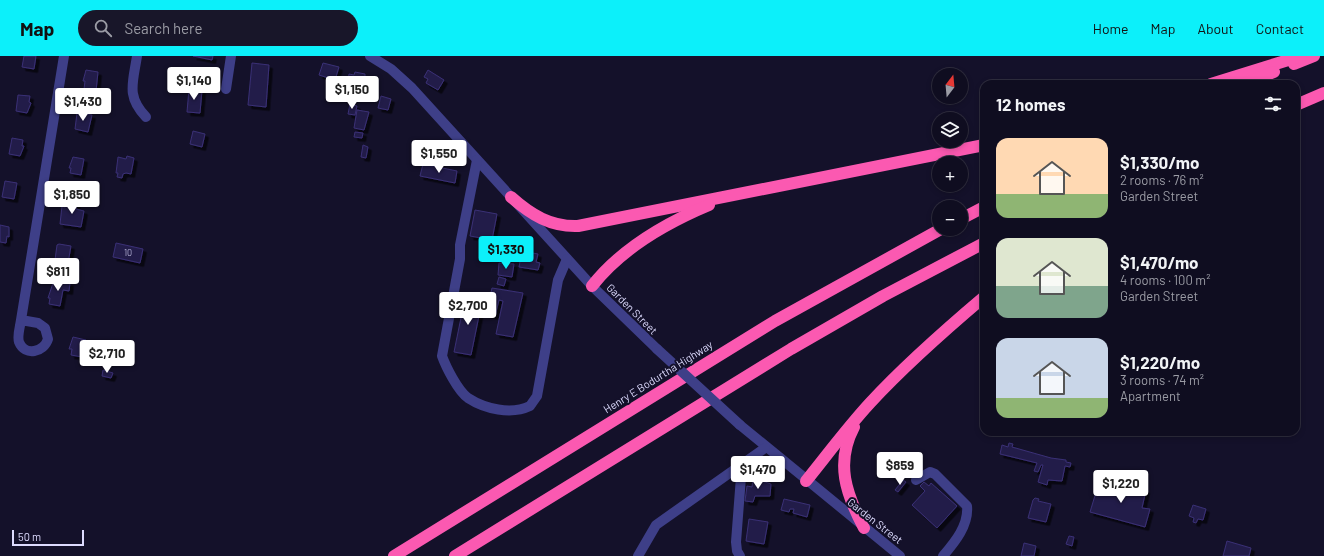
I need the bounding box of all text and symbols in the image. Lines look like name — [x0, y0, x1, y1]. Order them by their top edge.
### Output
search box — [78, 10, 358, 46]
text: Map — [20, 17, 54, 40]
icon: search — [92, 17, 114, 39]
text: Search here — [124, 19, 202, 37]
text: Home — [1093, 20, 1129, 37]
text: Map — [1151, 20, 1175, 37]
text: About — [1197, 20, 1234, 37]
text: Contact — [1256, 20, 1304, 37]
pin: $1,140 — [161, 67, 227, 101]
north arrow — [932, 68, 968, 104]
map controls — [932, 68, 968, 236]
text: $1,140 — [176, 72, 212, 88]
pin: $1,150 — [319, 76, 385, 110]
text: $1,150 — [335, 81, 369, 97]
pin: $1,430 — [50, 88, 116, 122]
text: $1,430 — [64, 93, 102, 109]
icon: filters — [1262, 93, 1284, 115]
text: 12 homes — [996, 94, 1066, 114]
button: layers — [932, 112, 968, 148]
pin: $1,550 — [406, 140, 472, 174]
text: $1,550 — [421, 145, 457, 161]
text: $1,330/mo — [1120, 152, 1199, 172]
icon: home — [1028, 154, 1076, 202]
button: + — [932, 156, 968, 192]
text: 2 rooms · 76 m² — [1120, 172, 1204, 188]
pin: $1,850 — [39, 181, 105, 215]
text: $1,850 — [54, 186, 90, 202]
text: Garden Street — [1120, 188, 1198, 204]
button: − — [932, 200, 968, 236]
pin: $1,330 — [473, 236, 539, 270]
text: $1,330 — [488, 241, 524, 257]
house number: 10 — [124, 247, 132, 258]
text: $1,470/mo — [1120, 252, 1199, 272]
icon: home — [1028, 254, 1076, 302]
pin: $811 — [34, 258, 82, 292]
text: $811 — [46, 263, 70, 279]
text: 4 rooms · 100 m² — [1120, 272, 1210, 288]
street label: Garden Street — [604, 281, 660, 337]
text: Garden Street — [1120, 288, 1198, 304]
pin: $2,700 — [435, 292, 501, 326]
text: $2,700 — [448, 297, 488, 313]
street label: Henry E Bodurtha Highway — [601, 338, 715, 416]
pin: $2,710 — [74, 340, 140, 374]
text: $2,710 — [89, 345, 125, 361]
text: $1,220/mo — [1120, 352, 1200, 372]
icon: home — [1028, 354, 1076, 402]
text: 3 rooms · 74 m² — [1120, 372, 1204, 388]
text: Apartment — [1120, 388, 1181, 404]
pin: $859 — [876, 452, 924, 486]
pin: $1,470 — [725, 456, 791, 490]
text: $859 — [886, 457, 914, 473]
text: $1,470 — [740, 461, 776, 477]
pin: $1,220 — [1088, 470, 1154, 504]
text: $1,220 — [1102, 475, 1140, 491]
street label: Garden Street — [845, 495, 905, 546]
scale bar — [12, 528, 84, 547]
text: 50 m — [18, 530, 41, 543]

